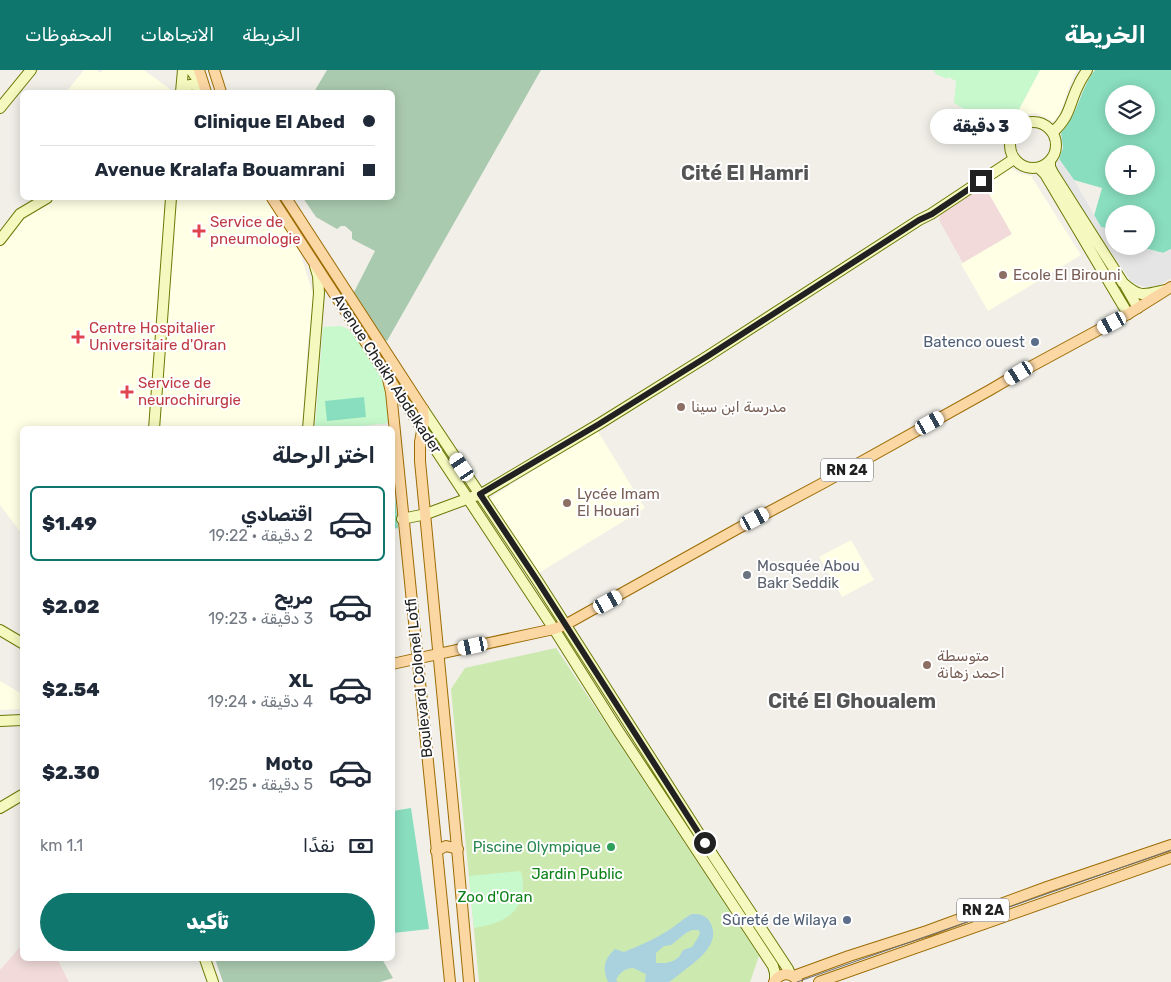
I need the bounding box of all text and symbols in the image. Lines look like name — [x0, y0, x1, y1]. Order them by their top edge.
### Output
text: الخريطة — [1065, 21, 1146, 49]
text: المحفوظات — [25, 24, 112, 46]
text: الاتجاهات — [140, 24, 214, 46]
text: الخريطة — [242, 24, 301, 46]
map controls — [1105, 85, 1155, 255]
button: layers — [1105, 85, 1155, 135]
callout: 3 دقيقة — [930, 108, 1032, 144]
text: Clinique El Abed — [194, 110, 345, 133]
text: 3 دقيقة — [953, 117, 1009, 136]
button: + — [1105, 145, 1155, 195]
text: Avenue Kralafa Bouamrani — [95, 158, 345, 181]
district label: Cité El Hamri — [681, 161, 809, 185]
route end — [970, 170, 992, 192]
button: − — [1105, 205, 1155, 255]
place label: Service de pneumologie — [210, 213, 301, 248]
marker: Service de pneumologie — [192, 224, 206, 238]
place label: Ecole El Birouni — [1013, 266, 1121, 284]
marker: Ecole El Birouni — [997, 269, 1009, 281]
street label: Avenue Cheikh Abdelkader — [329, 291, 445, 457]
car — [1095, 309, 1128, 337]
place label: Centre Hospitalier Universitaire d'Oran — [89, 319, 226, 354]
marker: Centre Hospitalier Universitaire d'Oran — [71, 330, 85, 344]
place label: Batenco ouest — [923, 333, 1025, 351]
marker: Batenco ouest — [1029, 336, 1041, 348]
car — [1002, 359, 1035, 387]
place label: Service de neurochirurgie — [138, 374, 241, 409]
marker: Service de neurochirurgie — [120, 385, 134, 399]
place label: مدرسة ابن سينا — [691, 398, 786, 416]
marker: مدرسة ابن سينا — [675, 401, 687, 413]
car — [913, 409, 946, 437]
text: اختر الرحلة — [272, 442, 375, 469]
car — [447, 450, 476, 484]
road number: RN 24 — [821, 458, 873, 482]
place label: Lycée Imam El Houari — [577, 485, 660, 520]
marker: Lycée Imam El Houari — [561, 497, 573, 509]
icon: car — [328, 501, 373, 546]
text: اقتصادي — [241, 503, 313, 526]
car — [738, 505, 771, 533]
text: $1.49 — [42, 512, 97, 535]
text: 2 دقيقة · 19:22 — [209, 526, 313, 545]
place label: Mosquée Abou Bakr Seddik — [757, 557, 860, 592]
marker: Mosquée Abou Bakr Seddik — [741, 569, 753, 581]
icon: car — [328, 584, 373, 629]
text: مريح — [274, 586, 313, 609]
car — [591, 588, 624, 616]
text: $2.02 — [42, 595, 100, 618]
street label: Boulevard Colonel Lotfi — [402, 597, 436, 759]
text: 3 دقيقة · 19:23 — [208, 609, 313, 628]
car — [456, 636, 489, 656]
place label: متوسطة احمد زهانة — [937, 647, 1005, 682]
marker: متوسطة احمد زهانة — [921, 659, 933, 671]
icon: car — [328, 667, 373, 712]
text: XL — [289, 669, 313, 692]
text: $2.54 — [42, 678, 100, 701]
district label: Cité El Ghoualem — [768, 689, 936, 713]
text: 4 دقيقة · 19:24 — [208, 692, 313, 711]
icon: car — [328, 750, 373, 795]
text: Moto — [265, 752, 313, 775]
text: $2.30 — [42, 761, 100, 784]
text: 5 دقيقة · 19:25 — [208, 775, 313, 794]
icon: cash — [347, 832, 375, 860]
route start — [694, 832, 716, 854]
text: نقدًا — [303, 834, 335, 857]
text: 1.1 km — [40, 836, 83, 855]
place label: Piscine Olympique — [473, 838, 601, 856]
marker: Piscine Olympique — [605, 841, 617, 853]
park label: Jardin Public — [531, 865, 623, 883]
park label: Zoo d'Oran — [458, 888, 532, 906]
button: تأكيد — [40, 893, 375, 951]
road number: RN 2A — [957, 898, 1009, 922]
place label: Sûreté de Wilaya — [722, 911, 837, 929]
marker: Sûreté de Wilaya — [841, 914, 853, 926]

